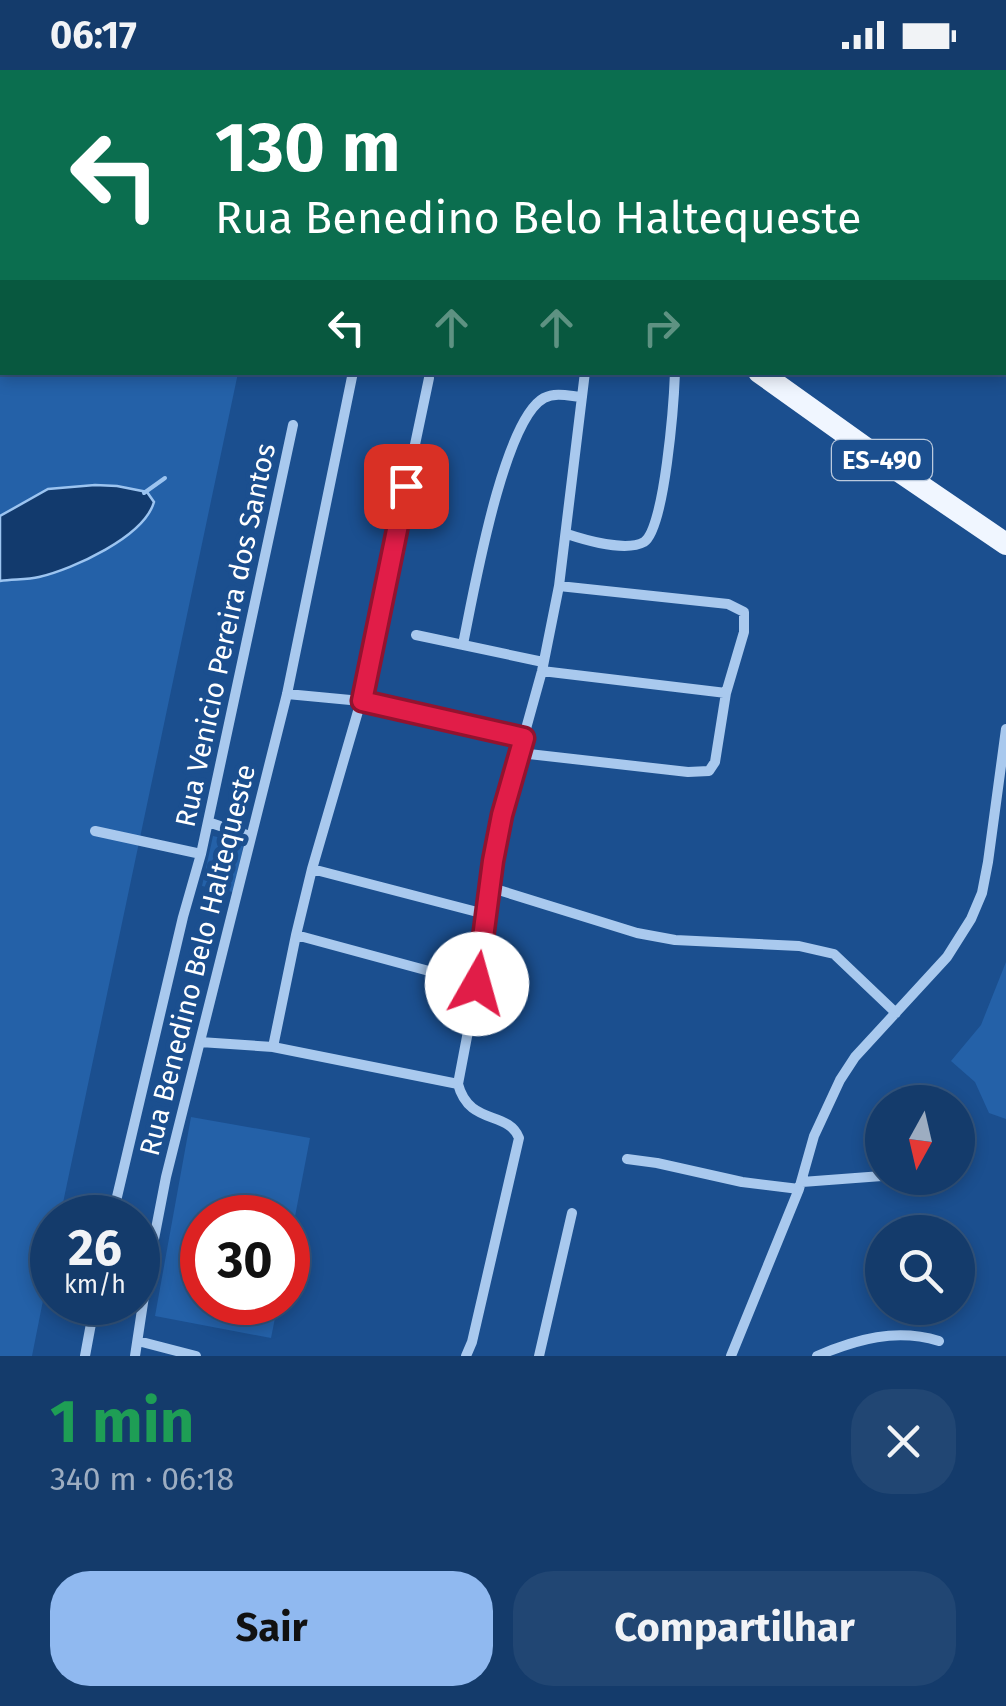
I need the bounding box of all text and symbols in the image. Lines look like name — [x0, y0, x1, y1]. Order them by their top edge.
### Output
text: 06:17 — [50, 12, 137, 58]
text: 130 m — [215, 106, 401, 190]
icon: left — [50, 110, 180, 240]
text: Rua Benedino Belo Haltequeste — [215, 191, 861, 245]
icon: left — [319, 300, 374, 355]
icon: ahead — [424, 300, 479, 355]
icon: ahead — [529, 300, 584, 355]
icon: right — [634, 300, 689, 355]
street label: Rua Venicio Pereira dos Santos — [169, 440, 282, 830]
road number: ES-490 — [832, 440, 932, 480]
pin — [364, 444, 449, 529]
icon: arrive — [379, 459, 434, 514]
street label: Rua Benedino Belo Haltequeste — [133, 761, 262, 1159]
position arrow — [425, 932, 529, 1036]
north arrow — [865, 1085, 975, 1195]
map controls — [865, 1085, 975, 1325]
speed limit sign: 30 — [180, 1195, 310, 1325]
button: search — [865, 1215, 975, 1325]
text: 26 — [68, 1218, 122, 1278]
text: km/h — [64, 1270, 126, 1300]
text: 1 min — [50, 1386, 194, 1458]
button: close — [851, 1389, 956, 1494]
text: 340 m · 06:18 — [50, 1460, 234, 1498]
button: Sair — [50, 1571, 493, 1686]
button: Compartilhar — [513, 1571, 956, 1686]

